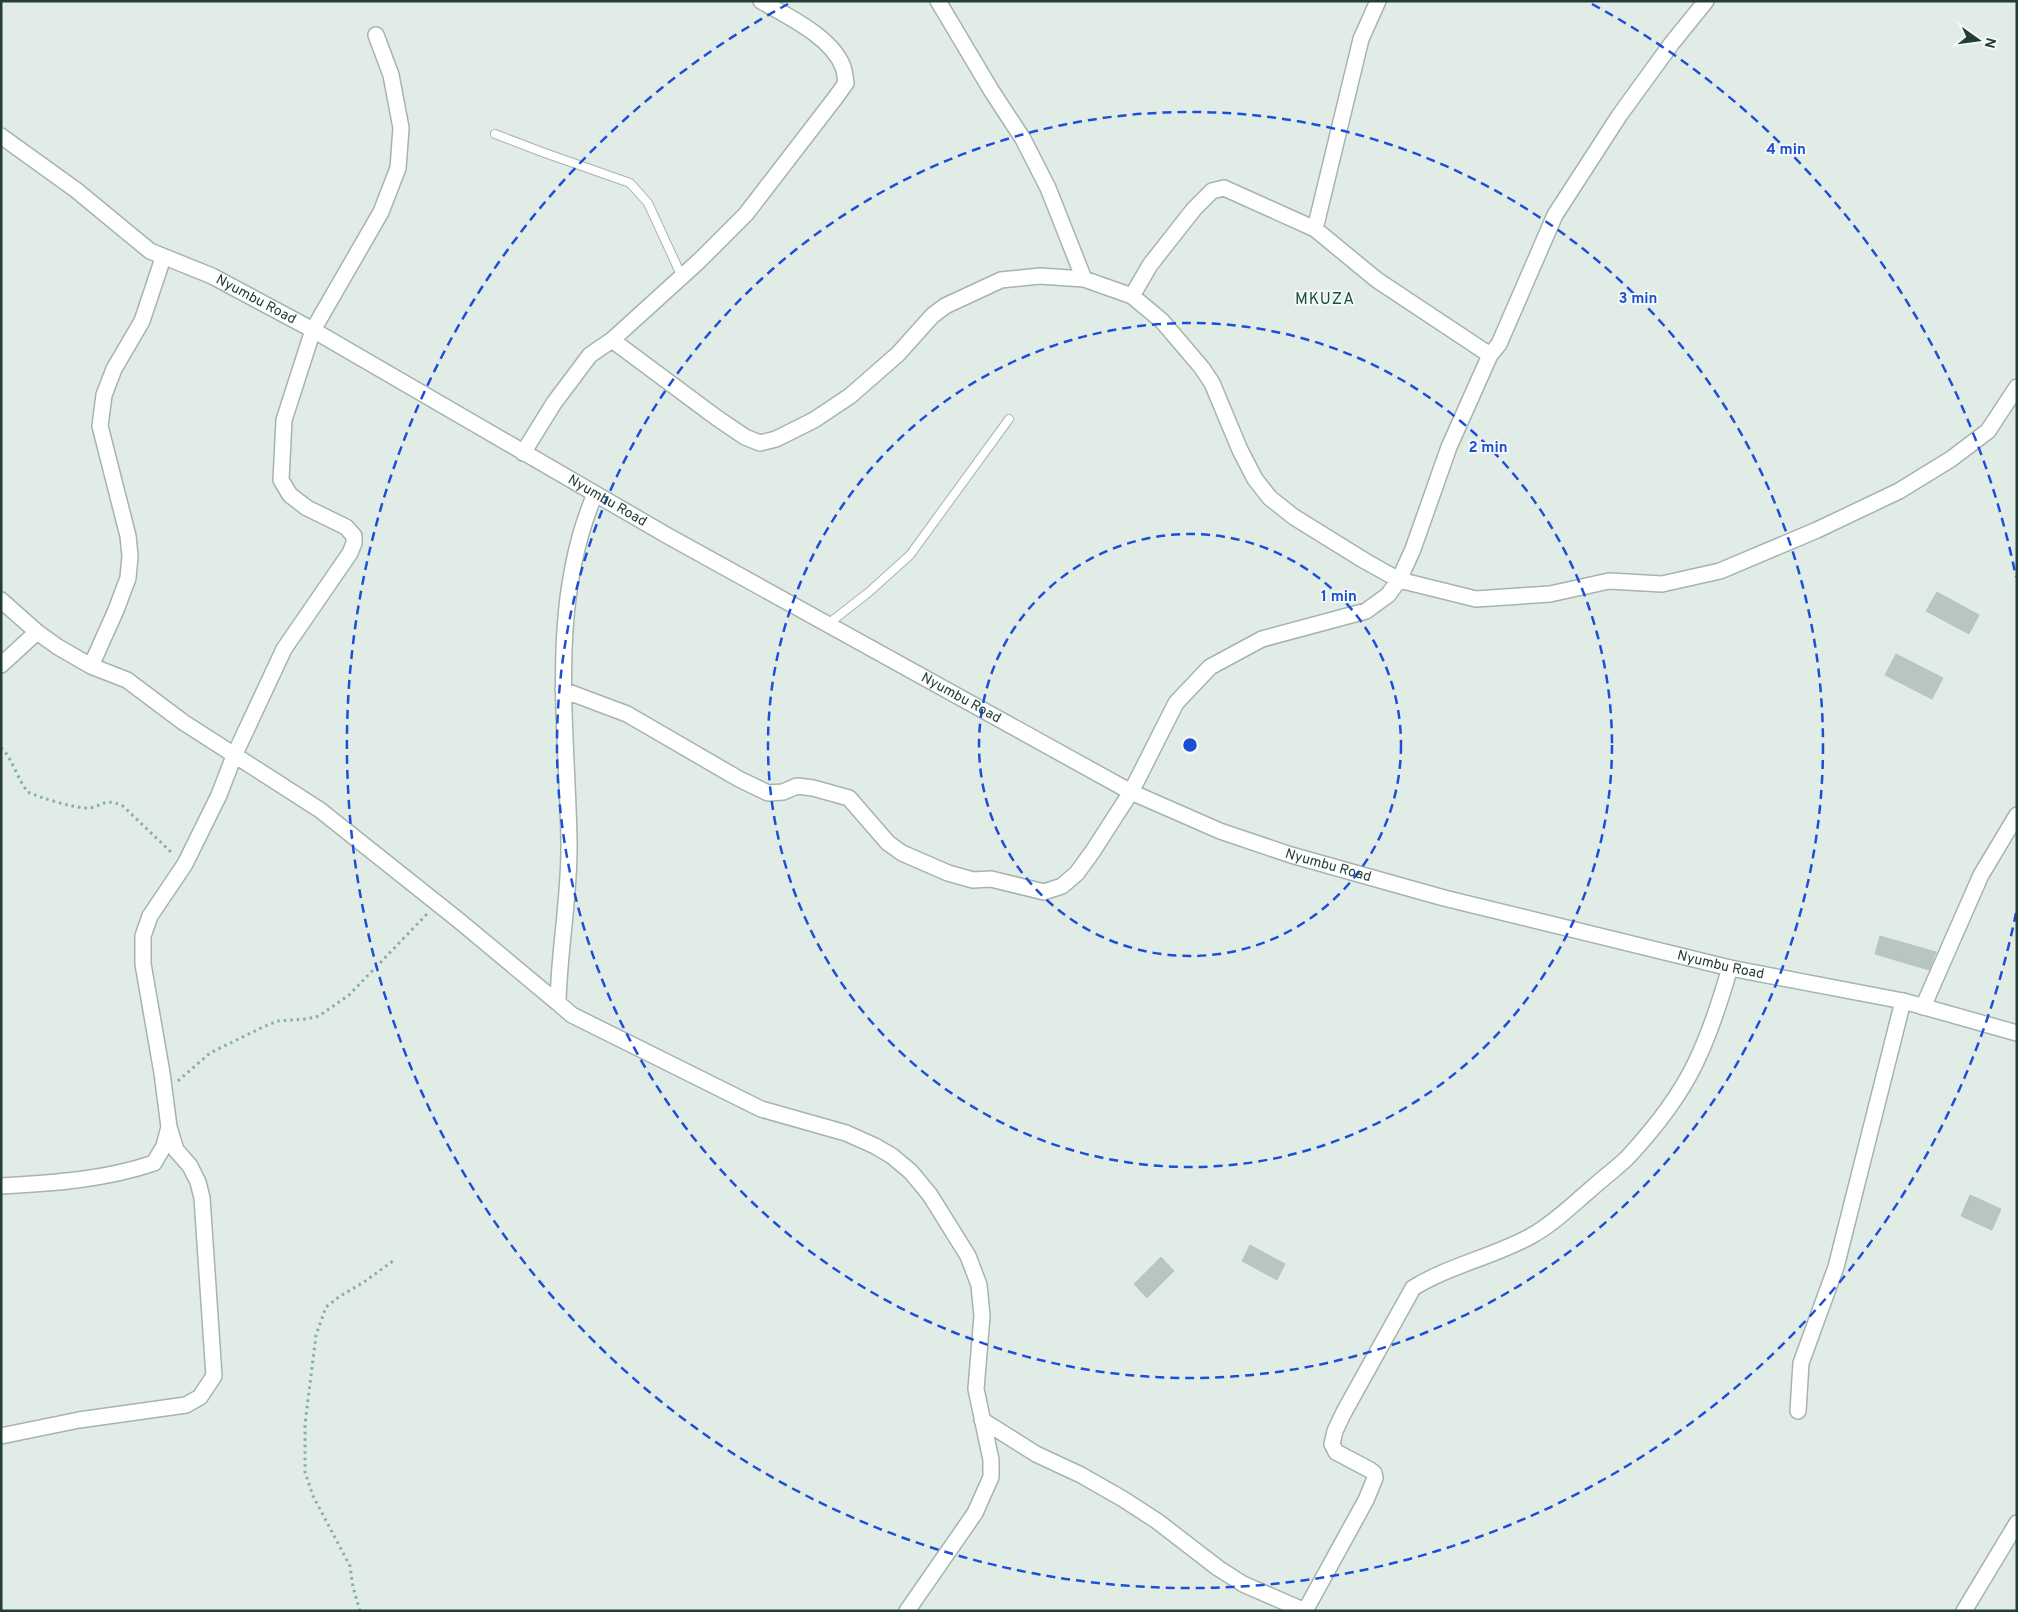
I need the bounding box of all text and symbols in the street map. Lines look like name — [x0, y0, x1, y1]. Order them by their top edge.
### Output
north arrow — [1953, 15, 2003, 65]
text: N — [1980, 36, 1999, 50]
text: 4 min — [1766, 141, 1806, 160]
street label: Nyumbu Road — [213, 271, 299, 328]
district label: MKUZA — [1295, 290, 1355, 310]
text: 3 min — [1618, 290, 1658, 309]
text: 2 min — [1468, 439, 1508, 458]
street label: Nyumbu Road — [565, 471, 650, 530]
text: 1 min — [1321, 588, 1357, 607]
street label: Nyumbu Road — [918, 669, 1004, 727]
centre of rings — [1181, 736, 1199, 754]
street label: Nyumbu Road — [1283, 845, 1373, 886]
street label: Nyumbu Road — [1676, 947, 1766, 983]

